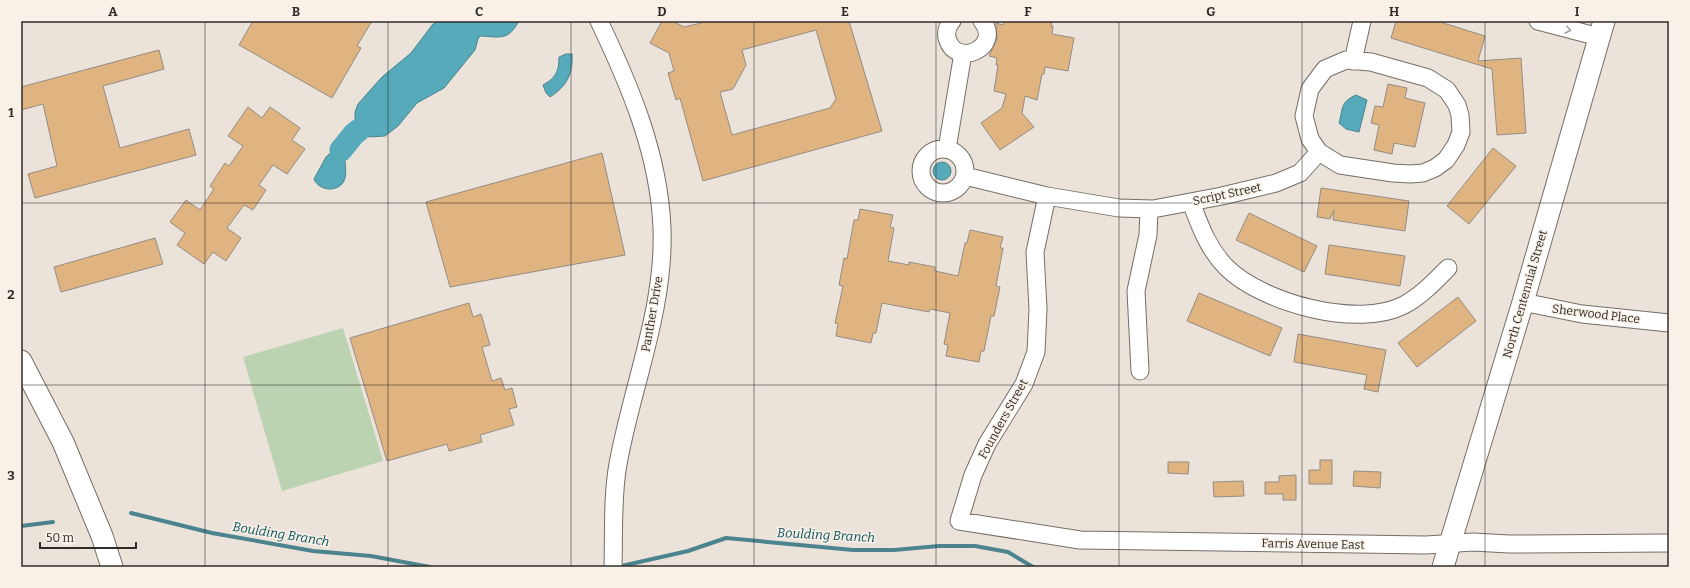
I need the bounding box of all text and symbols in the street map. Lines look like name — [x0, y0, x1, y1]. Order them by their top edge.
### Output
text: A — [108, 4, 118, 19]
text: B — [292, 4, 300, 19]
text: C — [475, 4, 483, 19]
text: D — [657, 4, 667, 19]
text: E — [841, 4, 849, 19]
text: F — [1024, 4, 1032, 19]
text: G — [1206, 4, 1216, 19]
text: H — [1389, 4, 1399, 19]
text: I — [1575, 4, 1580, 19]
one-way arrow — [1565, 25, 1572, 34]
text: 1 — [8, 105, 14, 120]
street label: Script Street — [1192, 180, 1263, 208]
street label: North Centennial Street — [1500, 228, 1550, 360]
street label: Panther Drive — [638, 275, 666, 353]
text: 2 — [7, 287, 15, 302]
street label: Sherwood Place — [1551, 302, 1641, 326]
street label: Founders Street — [975, 376, 1031, 461]
text: 3 — [7, 468, 15, 483]
water label: Boulding Branch — [231, 519, 331, 549]
scale bar — [40, 524, 136, 550]
water label: Boulding Branch — [777, 525, 875, 545]
text: 50 m — [46, 531, 75, 545]
street label: Farris Avenue East — [1261, 536, 1365, 552]

